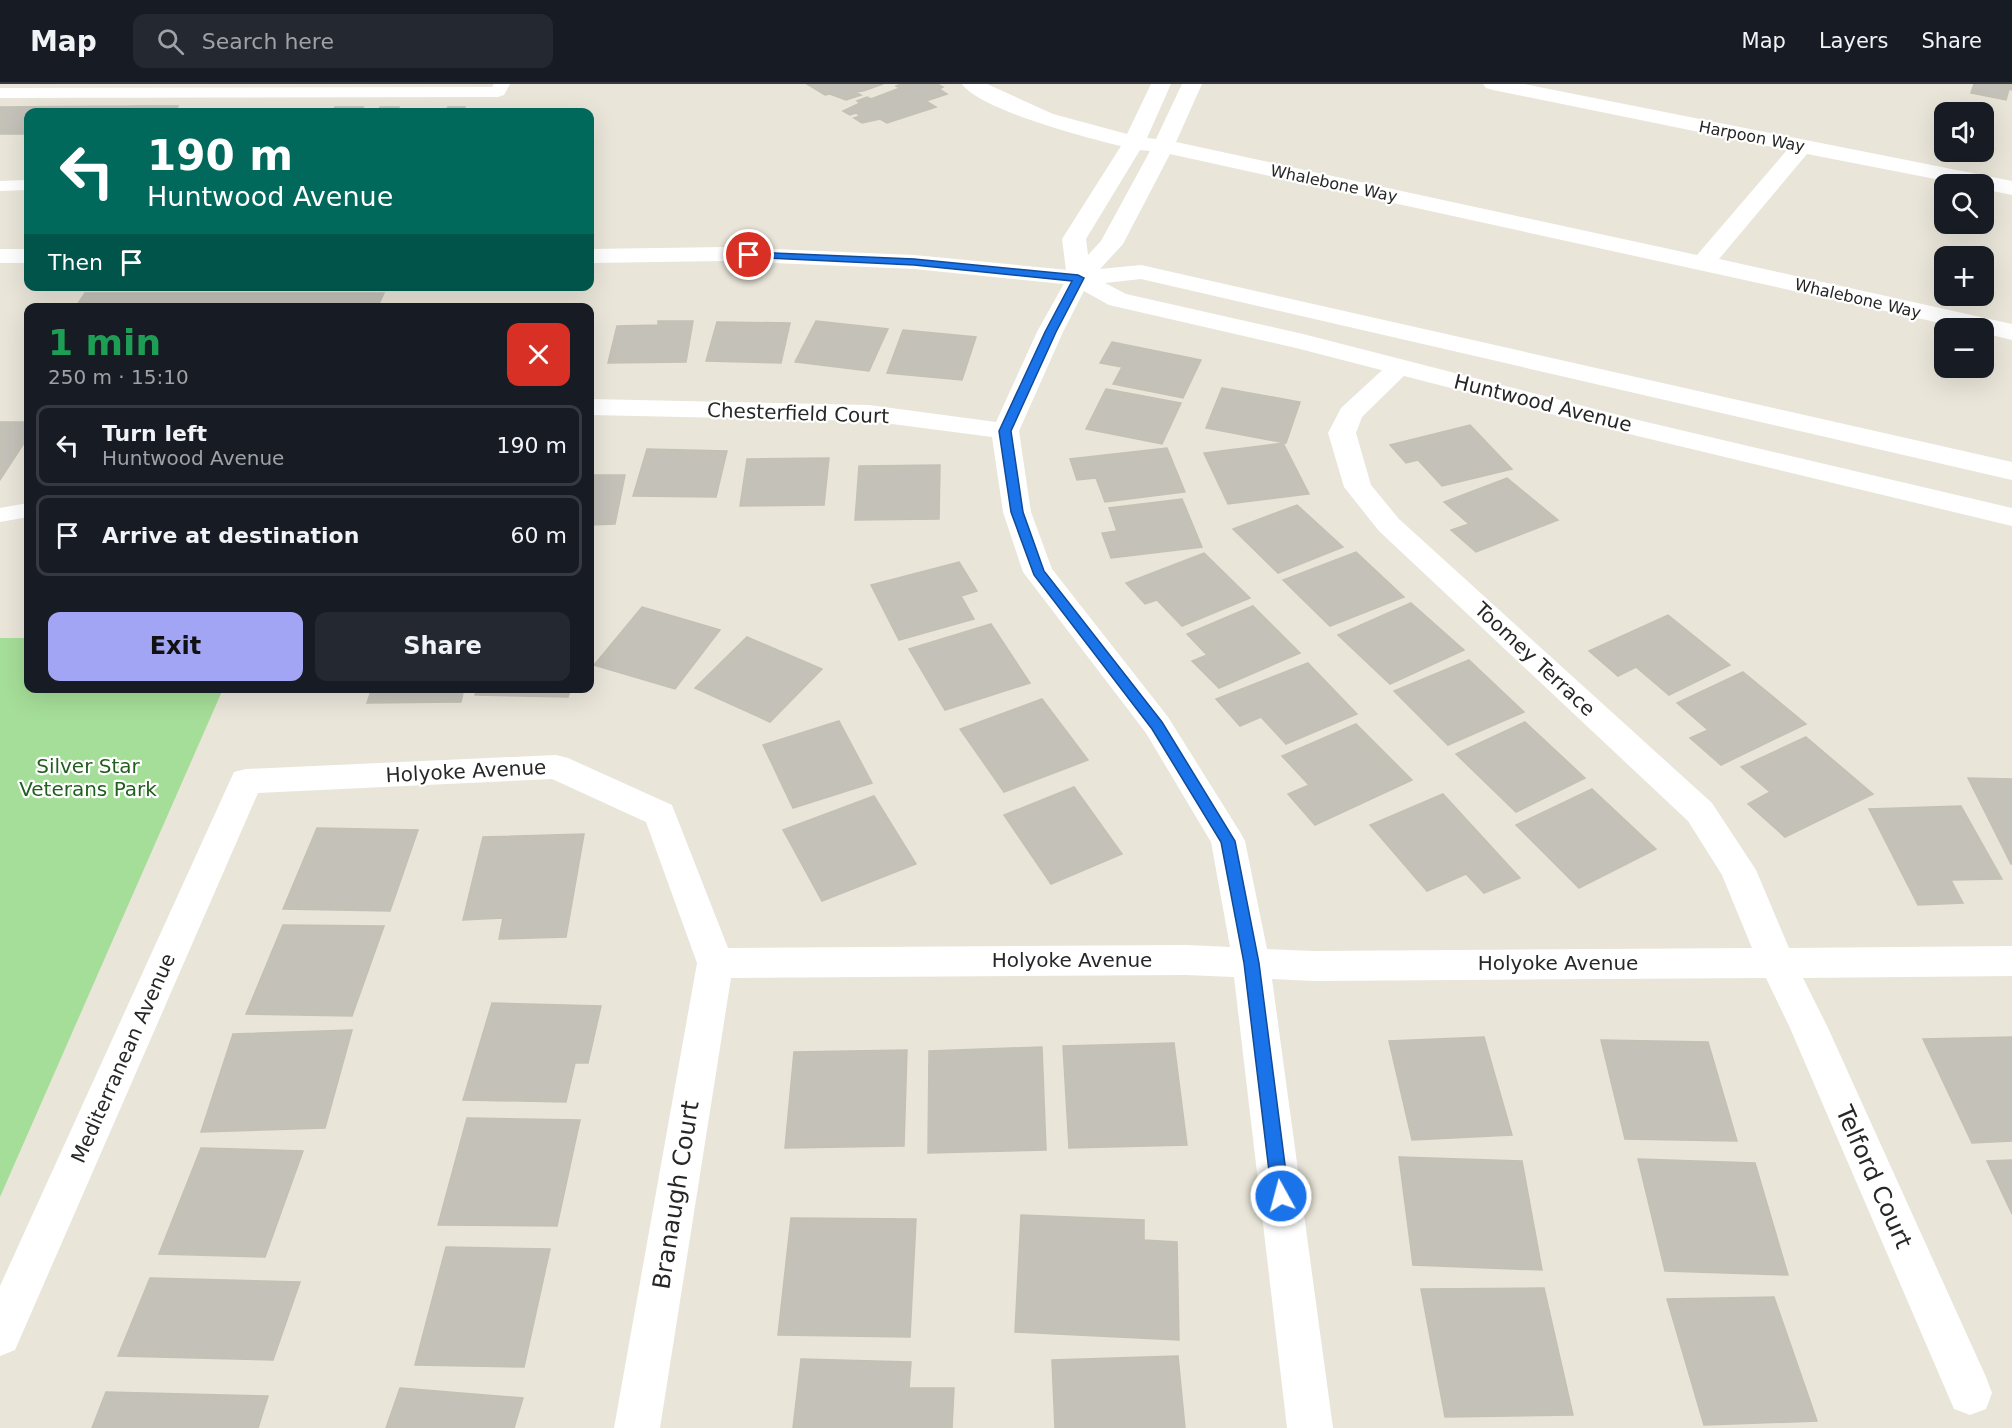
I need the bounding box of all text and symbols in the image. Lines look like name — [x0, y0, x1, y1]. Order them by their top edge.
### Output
search box — [133, 14, 553, 68]
text: Map — [30, 25, 97, 58]
icon: search — [154, 25, 187, 58]
text: Search here — [202, 29, 334, 54]
text: Map — [1742, 29, 1786, 53]
text: Layers — [1819, 29, 1888, 53]
text: Share — [1921, 29, 1982, 53]
map controls — [1934, 102, 1994, 378]
button: sound — [1934, 102, 1994, 162]
street label: Harpoon Way — [1697, 117, 1806, 156]
text: 190 m — [147, 131, 293, 180]
icon: left — [48, 132, 126, 210]
street label: Whalebone Way — [1269, 161, 1399, 206]
button: search — [1934, 174, 1994, 234]
text: Huntwood Avenue — [147, 181, 393, 212]
pin — [723, 229, 774, 280]
icon: arrive — [732, 238, 765, 271]
icon: arrive — [115, 246, 148, 279]
button: + — [1934, 246, 1994, 306]
text: Then — [48, 250, 103, 275]
street label: Whalebone Way — [1793, 275, 1923, 322]
button: − — [1934, 318, 1994, 378]
text: 1 min — [48, 322, 161, 363]
button: close — [507, 323, 570, 386]
text: 250 m · 15:10 — [48, 365, 189, 389]
street label: Huntwood Avenue — [1452, 369, 1634, 437]
street label: Chesterfield Court — [707, 398, 890, 428]
text: Turn left — [102, 421, 207, 446]
icon: left — [51, 429, 84, 462]
text: 190 m — [497, 433, 567, 458]
text: Huntwood Avenue — [102, 446, 284, 470]
icon: arrive — [51, 519, 84, 552]
text: Arrive at destination — [102, 523, 359, 548]
text: 60 m — [511, 523, 567, 548]
street label: Toomey Terrace — [1469, 596, 1600, 721]
button: Exit — [48, 612, 303, 681]
button: Share — [315, 612, 570, 681]
park label: Silver Star Veterans Park — [19, 754, 157, 801]
street label: Holyoke Avenue — [385, 755, 547, 787]
street label: Holyoke Avenue — [992, 948, 1152, 972]
street label: Mediterranean Avenue — [66, 949, 180, 1167]
street label: Holyoke Avenue — [1478, 951, 1638, 975]
street label: Branaugh Court — [647, 1099, 705, 1291]
street label: Telford Court — [1830, 1100, 1918, 1253]
position arrow — [1249, 1164, 1313, 1228]

